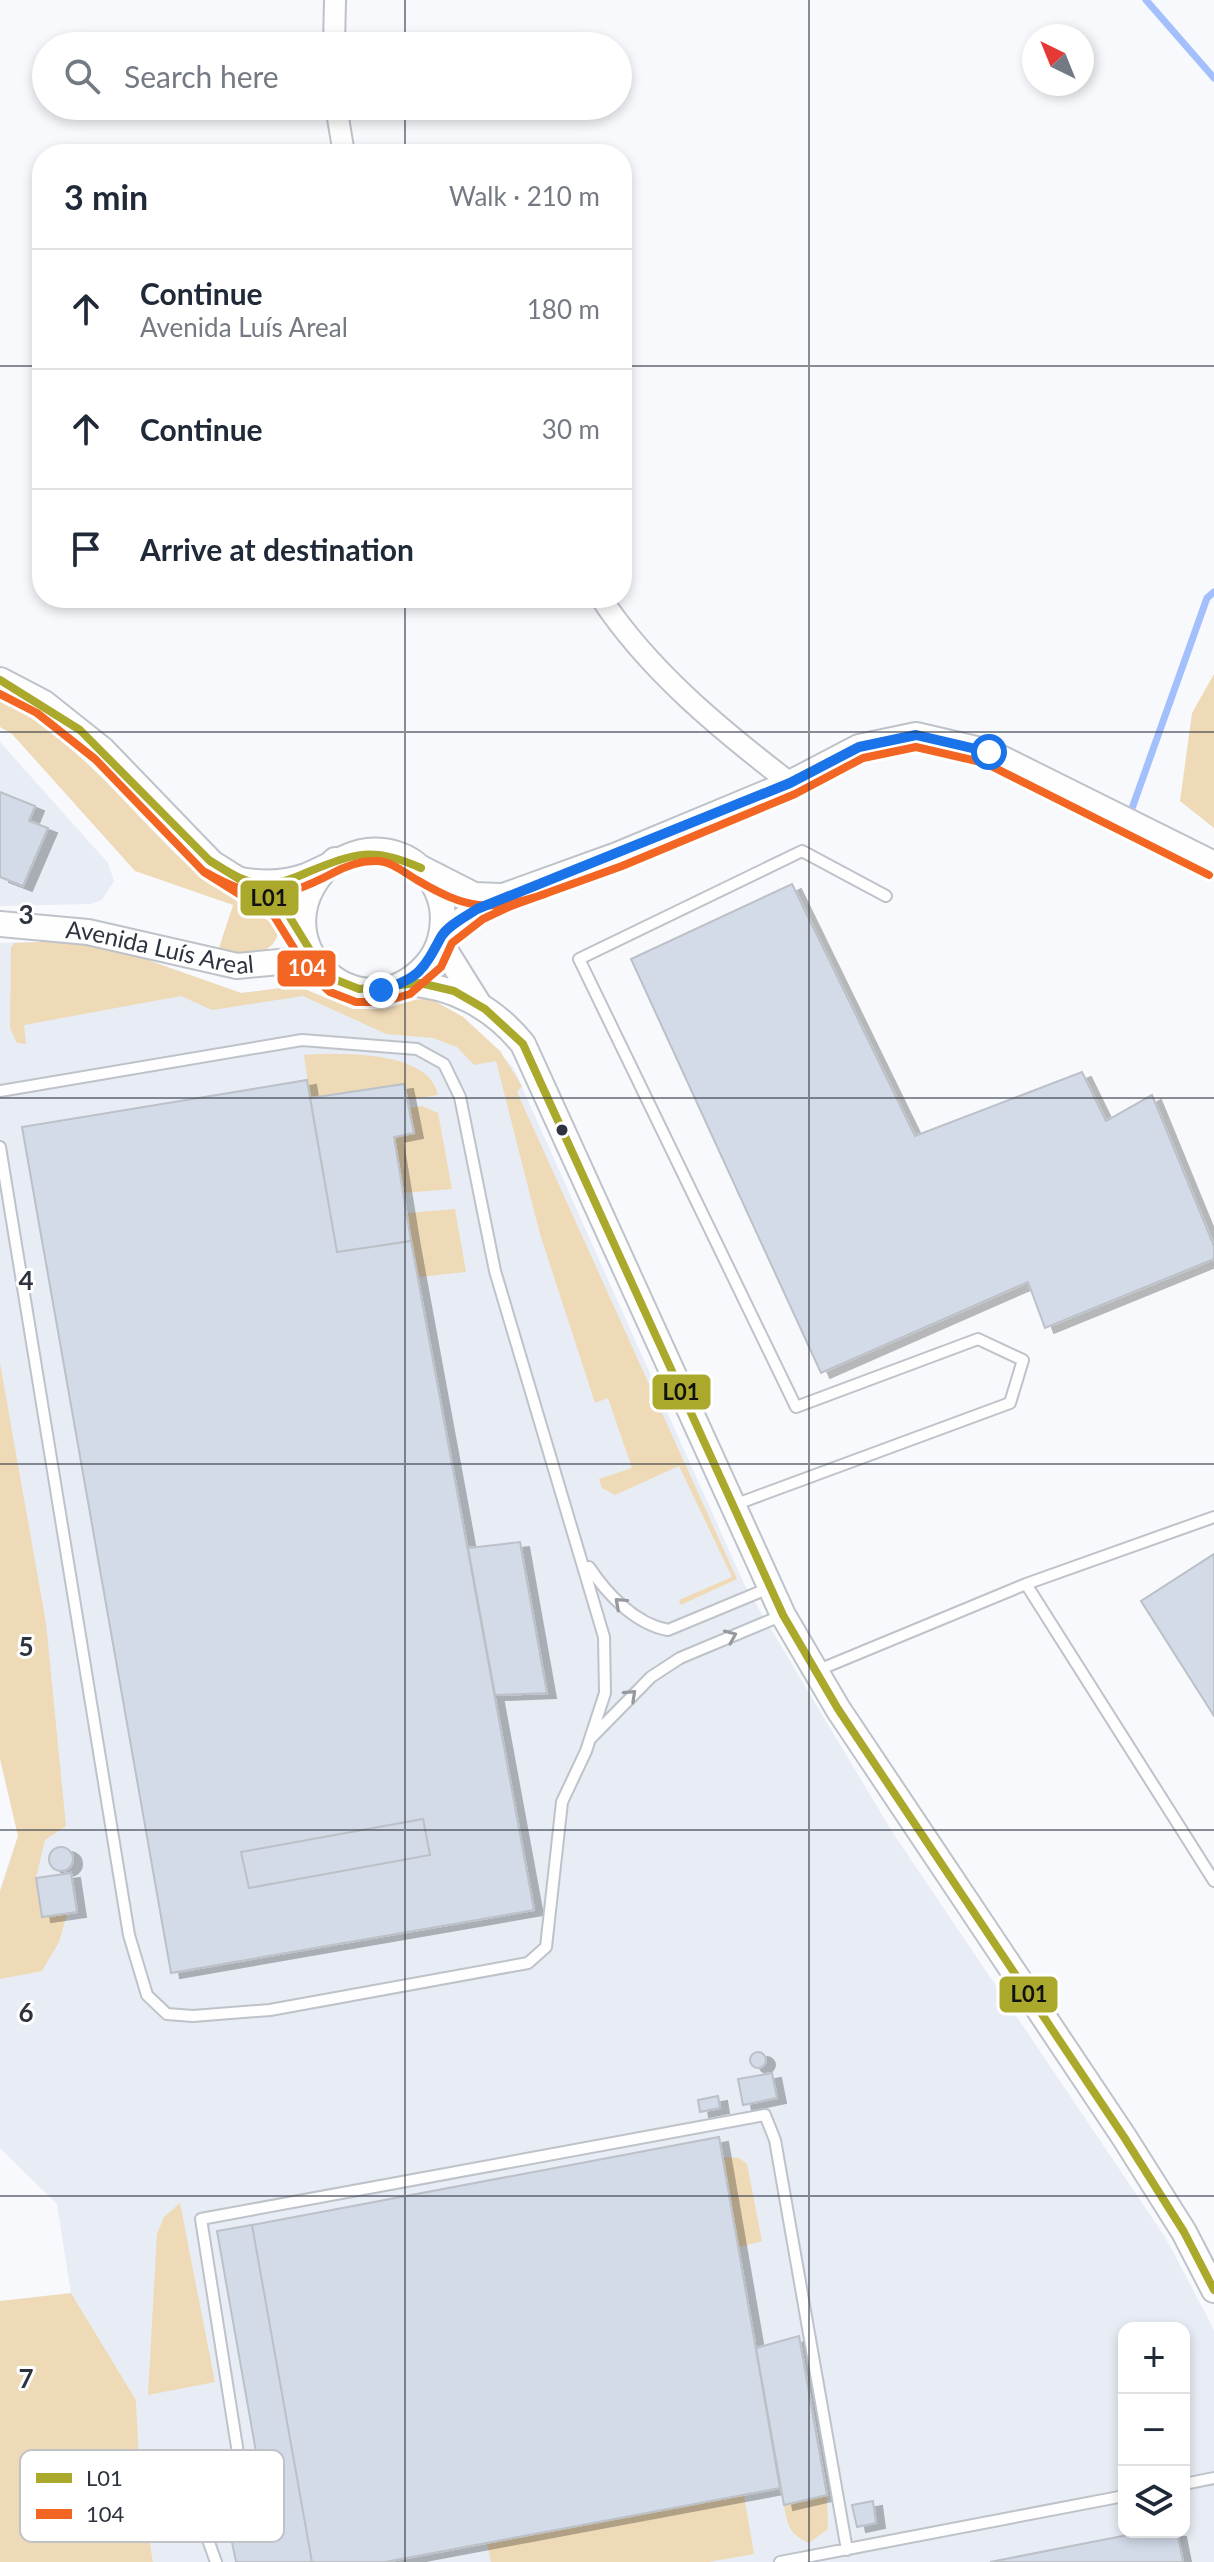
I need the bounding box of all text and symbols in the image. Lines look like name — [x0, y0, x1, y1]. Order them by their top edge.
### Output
north arrow — [1022, 24, 1094, 96]
search box — [32, 32, 632, 120]
icon: search — [60, 54, 104, 98]
text: Search here — [124, 58, 279, 94]
text: 3 min — [64, 176, 148, 217]
text: Walk · 210 m — [449, 180, 600, 212]
text: Continue — [140, 275, 263, 311]
icon: ahead — [64, 287, 108, 331]
text: 180 m — [527, 293, 600, 325]
text: Avenida Luís Areal — [140, 311, 348, 343]
icon: ahead — [64, 407, 108, 451]
text: Continue — [140, 411, 263, 447]
text: 30 m — [542, 413, 600, 445]
icon: arrive — [64, 527, 108, 571]
text: Arrive at destination — [140, 531, 414, 567]
route start — [971, 734, 1007, 770]
line badge: L01 — [239, 879, 300, 917]
text: L01 — [251, 884, 287, 911]
text: 3 — [18, 898, 34, 930]
street label: Avenida Luís Areal — [65, 914, 255, 979]
line badge: 104 — [276, 949, 337, 988]
text: 104 — [288, 954, 326, 981]
route end — [363, 972, 399, 1008]
unlabelled marker — [554, 1122, 570, 1138]
text: 4 — [18, 1264, 34, 1296]
line badge: L01 — [651, 1373, 712, 1411]
text: L01 — [663, 1378, 699, 1405]
one-way arrow — [615, 1597, 629, 1612]
text: 5 — [18, 1630, 34, 1662]
one-way arrow — [723, 1630, 737, 1646]
one-way arrow — [622, 1690, 636, 1705]
line badge: L01 — [998, 1975, 1059, 2014]
text: L01 — [1011, 1980, 1047, 2007]
text: 6 — [18, 1996, 34, 2028]
map controls — [1118, 2322, 1190, 2538]
button: + — [1118, 2322, 1190, 2394]
text: 7 — [18, 2362, 34, 2394]
button: − — [1118, 2394, 1190, 2466]
legend — [20, 2450, 284, 2542]
text: L01 — [86, 2464, 123, 2491]
button: layers — [1118, 2466, 1190, 2538]
text: 104 — [86, 2500, 125, 2527]

